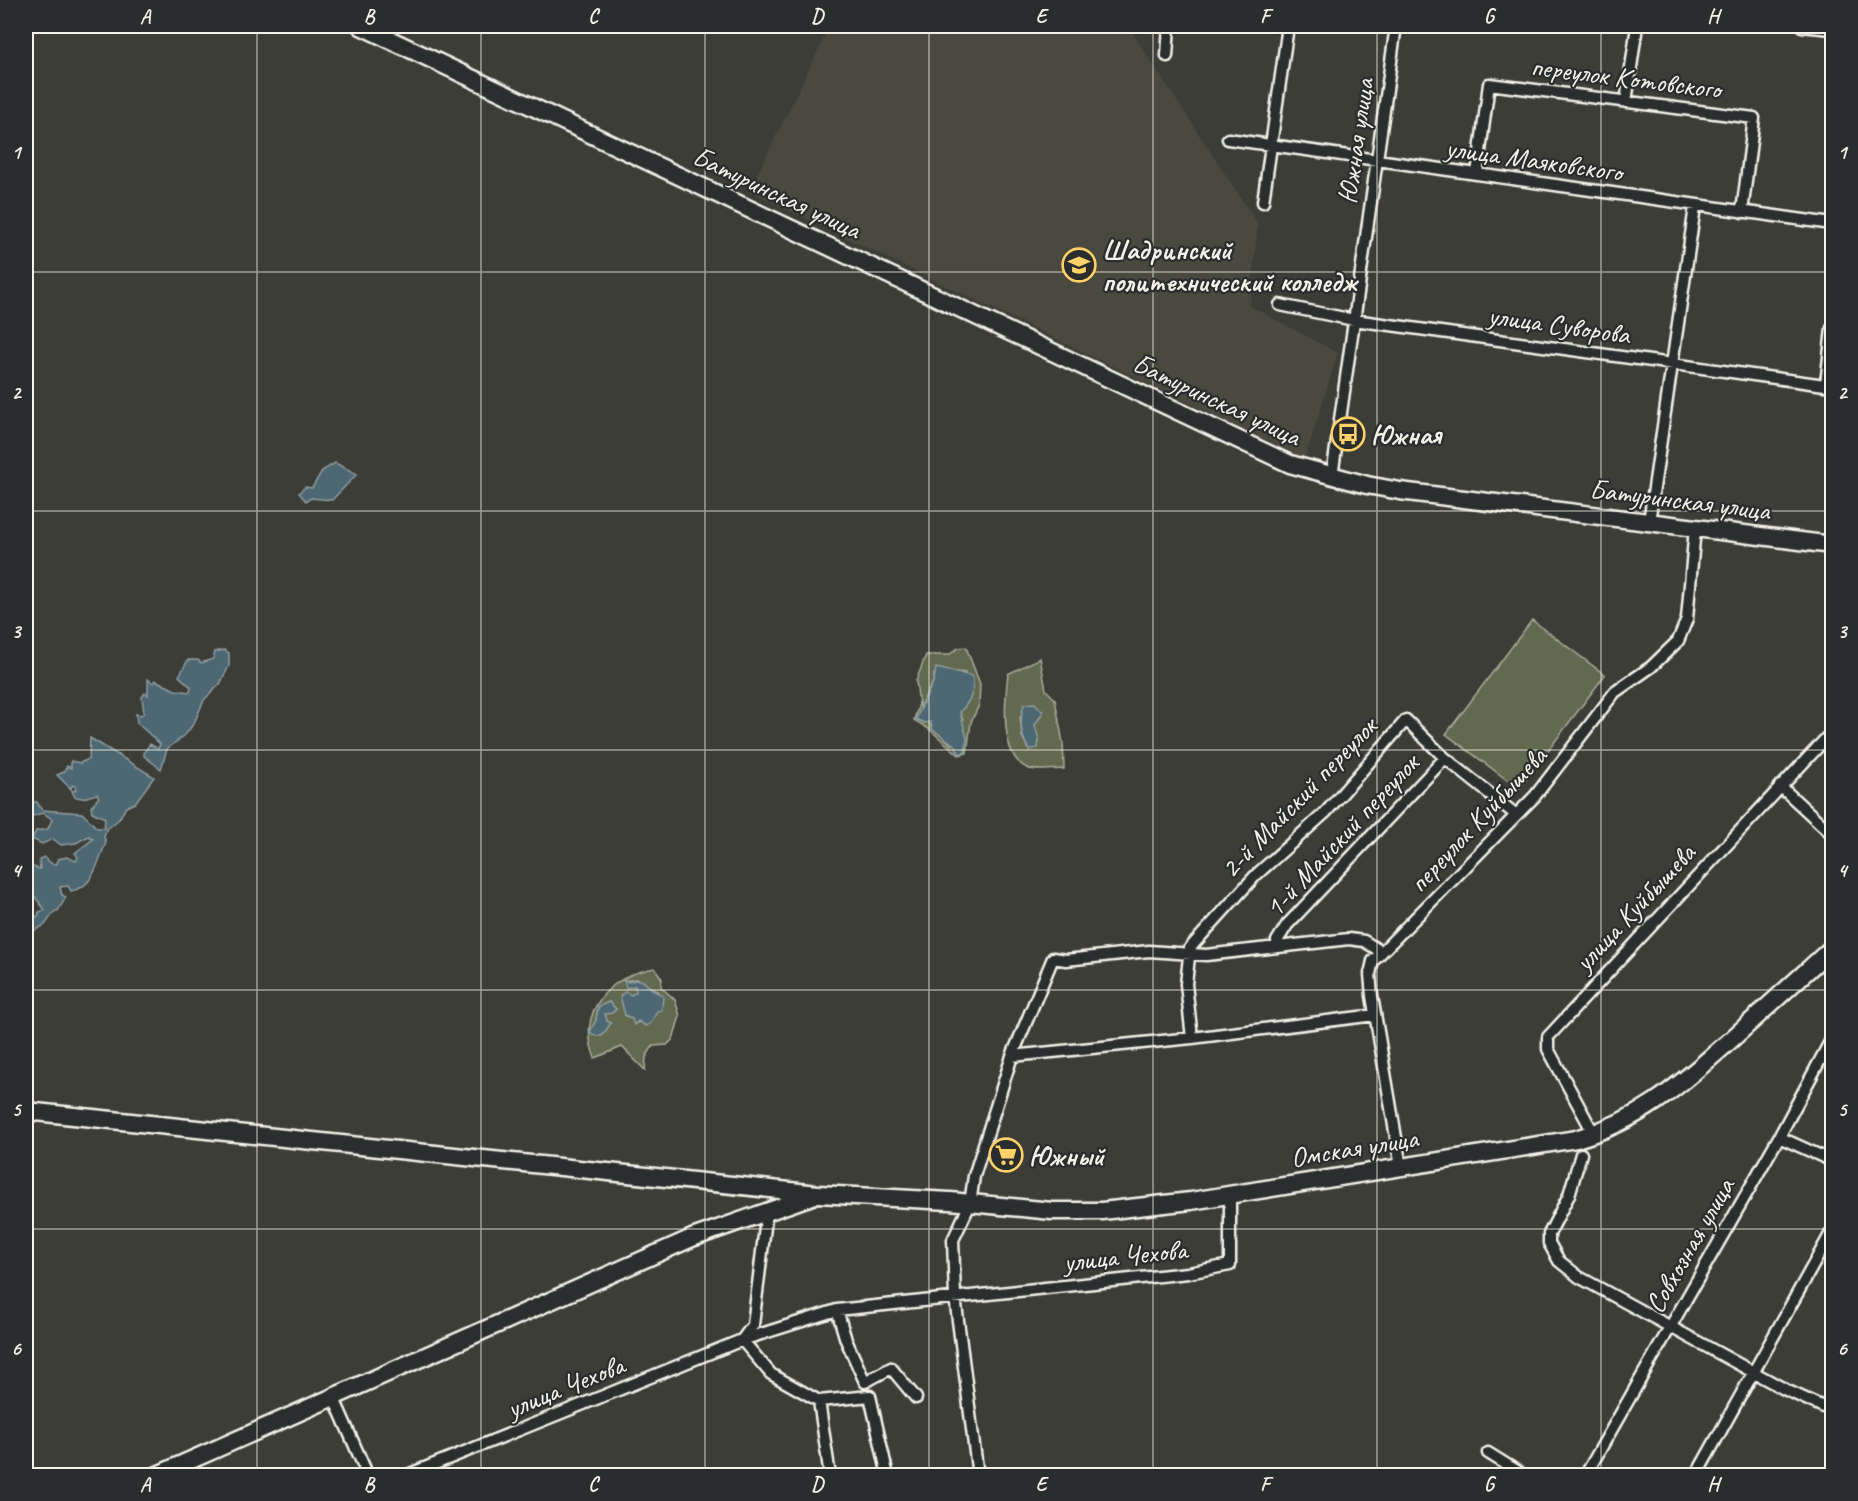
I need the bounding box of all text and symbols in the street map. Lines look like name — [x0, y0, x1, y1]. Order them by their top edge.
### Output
text: A — [140, 4, 152, 29]
text: B — [364, 4, 376, 29]
text: C — [588, 4, 600, 29]
text: D — [811, 4, 825, 29]
text: E — [1036, 4, 1050, 29]
text: F — [1260, 4, 1274, 29]
text: G — [1484, 4, 1497, 29]
text: H — [1707, 4, 1722, 29]
street label: переулок Котовского — [1529, 48, 1726, 107]
street label: Южная улица — [1329, 75, 1382, 206]
street label: улица Маяковского — [1441, 130, 1628, 190]
street label: Батуринская улица — [687, 138, 868, 247]
text: 1 — [12, 140, 23, 165]
text: 1 — [1838, 140, 1849, 165]
place label: Шадринский политехнический колледж — [1102, 232, 1359, 299]
school or university icon: Шадринский политехнический колледж — [1061, 247, 1097, 283]
street label: улица Суворова — [1484, 297, 1634, 352]
street label: Батуринская улица — [1127, 345, 1308, 454]
text: 2 — [12, 380, 23, 405]
text: 2 — [1838, 380, 1849, 405]
bus stop icon: Южная — [1330, 416, 1366, 452]
place label: Южная — [1371, 417, 1443, 452]
street label: Батуринская улица — [1588, 471, 1774, 528]
text: 3 — [12, 619, 23, 644]
text: 3 — [1838, 619, 1849, 644]
street label: 2-й Майский переулок — [1213, 707, 1386, 885]
street label: переулок Куйбышева — [1401, 738, 1555, 900]
street label: 1-й Майский переулок — [1257, 744, 1428, 924]
street label: улица Куйбышева — [1565, 835, 1704, 980]
text: 4 — [12, 858, 24, 883]
text: 4 — [1838, 858, 1850, 883]
text: 5 — [12, 1097, 23, 1122]
text: 5 — [1838, 1097, 1849, 1122]
street label: Омская улица — [1288, 1120, 1422, 1175]
supermarket icon: Южный — [988, 1137, 1024, 1173]
place label: Южный — [1029, 1138, 1106, 1173]
street label: Совхозная улица — [1637, 1170, 1743, 1319]
street label: улица Чехова — [1060, 1231, 1191, 1280]
text: 6 — [11, 1336, 22, 1361]
text: 6 — [1837, 1336, 1848, 1361]
street label: улица Чехова — [499, 1346, 631, 1427]
text: A — [140, 1472, 152, 1497]
text: B — [364, 1472, 376, 1497]
text: C — [588, 1472, 600, 1497]
text: D — [811, 1472, 825, 1497]
text: E — [1036, 1472, 1050, 1497]
text: F — [1260, 1472, 1274, 1497]
text: G — [1484, 1472, 1497, 1497]
text: H — [1707, 1472, 1722, 1497]

